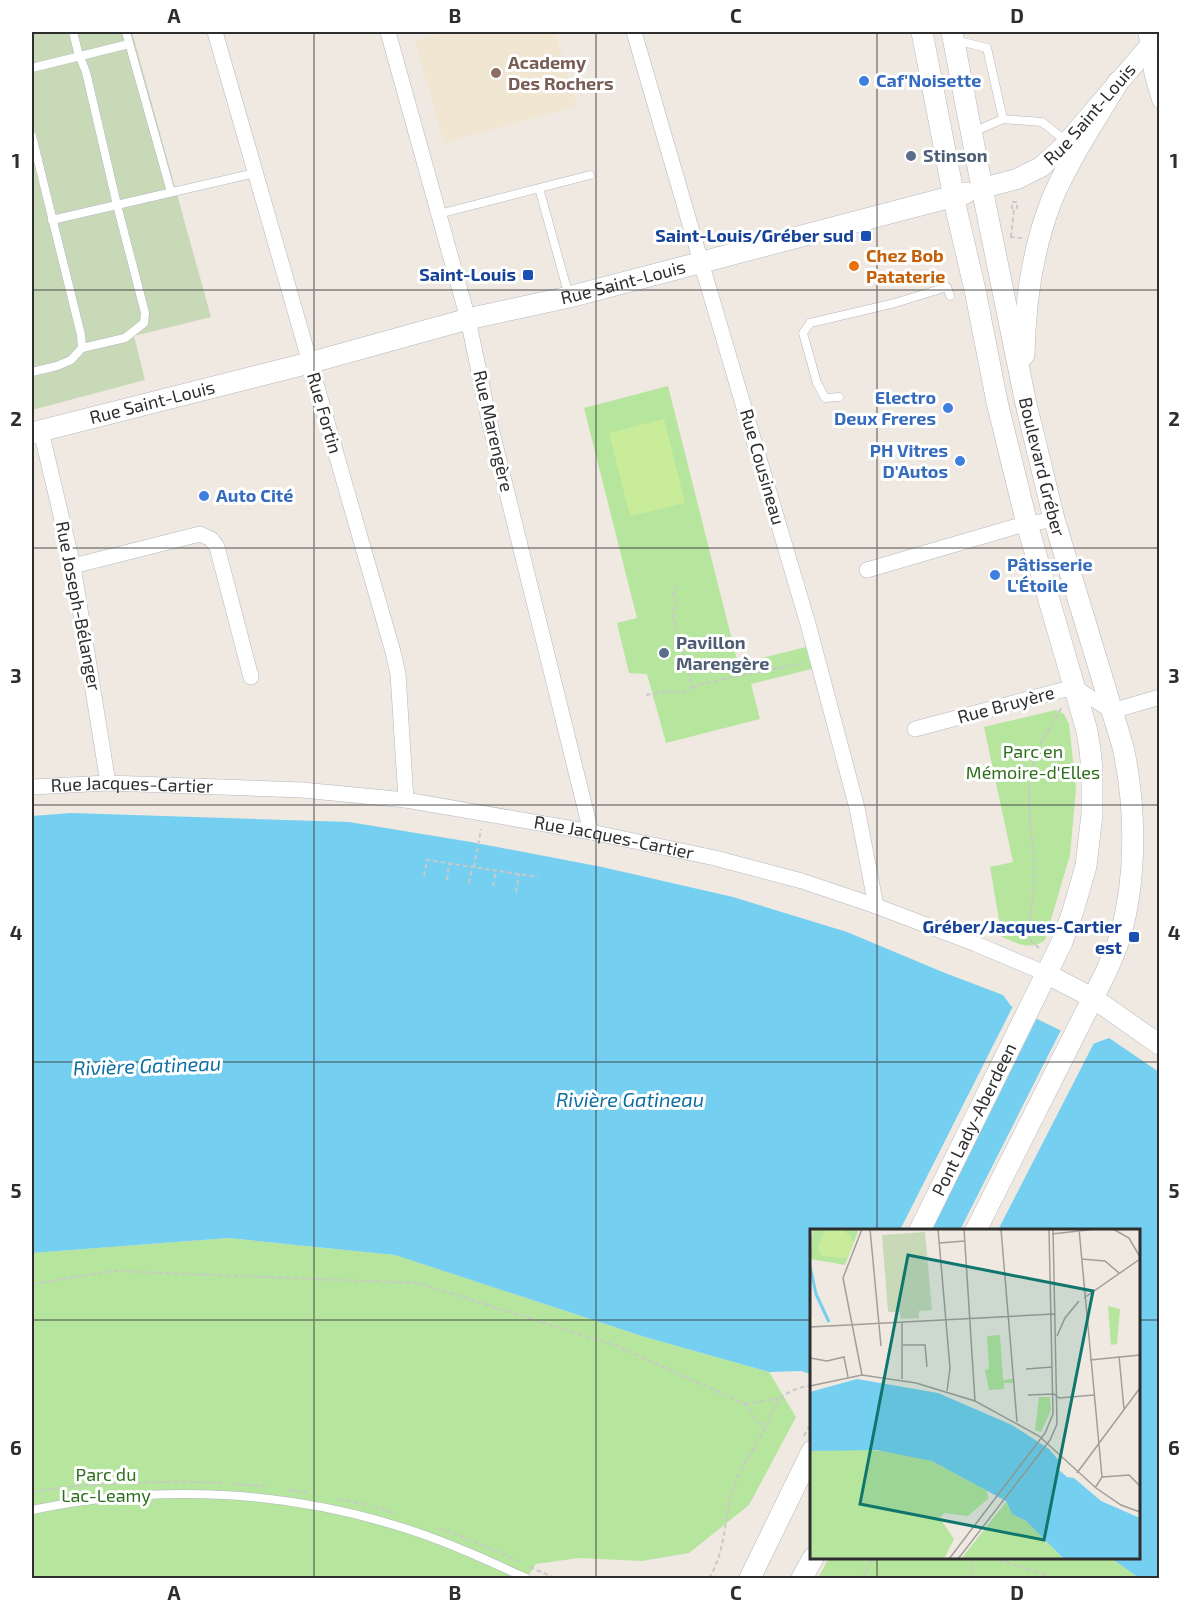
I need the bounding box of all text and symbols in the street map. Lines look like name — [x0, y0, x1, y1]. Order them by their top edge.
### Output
text: A — [167, 3, 181, 27]
text: B — [449, 3, 461, 27]
text: C — [730, 3, 742, 27]
text: D — [1010, 3, 1024, 27]
place label: Academy Des Rochers — [508, 51, 613, 94]
street label: Rue Saint-Louis — [1039, 58, 1140, 169]
marker: Academy Des Rochers — [489, 66, 503, 80]
place label: Caf'Noisette — [876, 69, 981, 91]
marker: Caf'Noisette — [857, 74, 871, 88]
place label: Stinson — [923, 144, 988, 166]
text: 1 — [12, 148, 20, 172]
text: 1 — [1170, 148, 1178, 172]
marker: Stinson — [904, 149, 918, 163]
place label: Saint-Louis/Gréber sud — [655, 224, 854, 246]
marker: Saint-Louis/Gréber sud — [859, 229, 873, 243]
place label: Chez Bob Pataterie — [866, 244, 945, 287]
street label: Rue Saint-Louis — [558, 255, 688, 309]
marker: Chez Bob Pataterie — [847, 259, 861, 273]
place label: Saint-Louis — [419, 263, 516, 285]
marker: Saint-Louis — [521, 268, 535, 282]
street label: Rue Marengère — [469, 368, 519, 494]
street label: Rue Fortin — [303, 369, 347, 456]
street label: Rue Saint-Louis — [87, 375, 217, 428]
place label: Electro Deux Freres — [834, 386, 936, 429]
street label: Boulevard Gréber — [1015, 395, 1071, 539]
marker: Electro Deux Freres — [941, 401, 955, 415]
text: 2 — [10, 406, 22, 430]
street label: Rue Cousineau — [736, 406, 790, 527]
text: 2 — [1168, 406, 1180, 430]
place label: PH Vitres D'Autos — [870, 439, 948, 482]
marker: PH Vitres D'Autos — [953, 454, 967, 468]
place label: Auto Cité — [216, 484, 293, 506]
marker: Auto Cité — [197, 489, 211, 503]
street label: Rue Joseph-Bélanger — [52, 519, 106, 692]
place label: Pâtisserie L'Étoile — [1007, 553, 1093, 596]
marker: Pâtisserie L'Étoile — [988, 568, 1002, 582]
place label: Pavillon Marengère — [676, 631, 769, 674]
marker: Pavillon Marengère — [657, 646, 671, 660]
text: 3 — [10, 663, 22, 687]
text: 3 — [1168, 663, 1180, 687]
street label: Rue Bruyère — [955, 681, 1057, 728]
park label: Parc en Mémoire-d'Elles — [966, 740, 1100, 783]
street label: Rue Jacques-Cartier — [50, 771, 213, 797]
street label: Rue Jacques-Cartier — [532, 810, 696, 863]
place label: Gréber/Jacques-Cartier est — [923, 915, 1123, 958]
text: 4 — [10, 920, 23, 944]
text: 4 — [1168, 920, 1181, 944]
marker: Gréber/Jacques-Cartier est — [1127, 930, 1141, 944]
street label: Pont Lady-Aberdeen — [927, 1039, 1020, 1199]
water label: Rivière Gatineau — [73, 1050, 221, 1080]
water label: Rivière Gatineau — [556, 1087, 704, 1111]
text: 5 — [10, 1178, 22, 1202]
text: 5 — [1168, 1178, 1180, 1202]
inset map — [810, 1229, 1140, 1559]
text: 6 — [10, 1435, 22, 1459]
text: 6 — [1168, 1435, 1180, 1459]
park label: Parc du Lac-Leamy — [61, 1463, 151, 1506]
text: A — [167, 1580, 181, 1604]
text: B — [449, 1580, 461, 1604]
text: C — [730, 1580, 742, 1604]
text: D — [1010, 1580, 1024, 1604]

